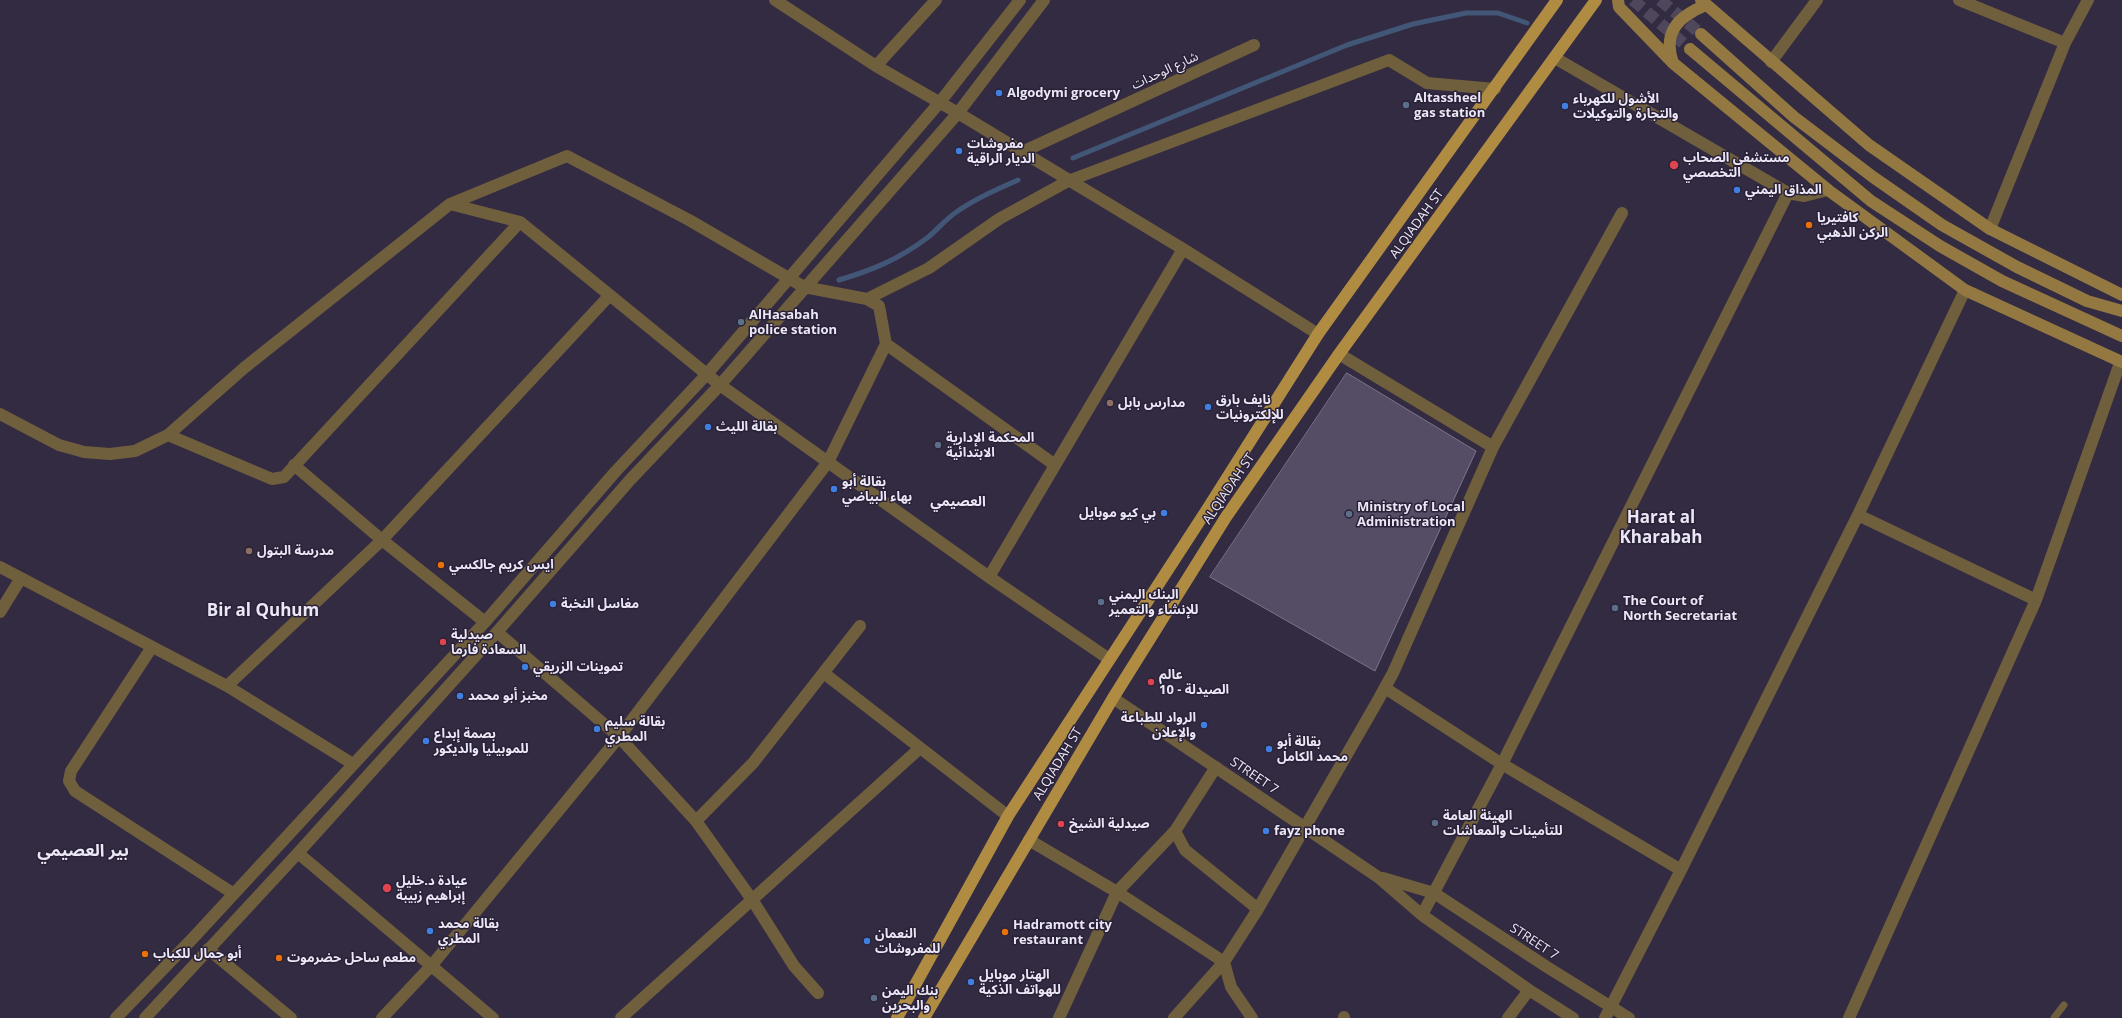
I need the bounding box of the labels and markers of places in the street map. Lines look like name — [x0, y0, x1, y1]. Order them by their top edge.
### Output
place label: Algodymi grocery — [1007, 85, 1120, 101]
marker: Algodymi grocery — [994, 88, 1004, 98]
place label: Altassheel gas station — [1414, 90, 1485, 121]
place label: الأشول للكهرباء والتجارة والتوكيلات — [1573, 91, 1679, 122]
marker: Altassheel gas station — [1401, 100, 1411, 110]
marker: الأشول للكهرباء والتجارة والتوكيلات — [1560, 101, 1570, 111]
place label: مفروشات الديار الراقية — [967, 136, 1035, 167]
marker: مفروشات الديار الراقية — [954, 146, 964, 156]
place label: مستشفى الصحاب التخصصي — [1683, 150, 1789, 181]
marker: مستشفى الصحاب التخصصي — [1668, 159, 1680, 171]
place label: المذاق اليمني — [1745, 182, 1822, 198]
marker: المذاق اليمني — [1732, 185, 1742, 195]
place label: كافتيريا الركن الذهبي — [1817, 210, 1888, 241]
marker: كافتيريا الركن الذهبي — [1804, 220, 1814, 230]
place label: AlHasabah police station — [749, 307, 837, 338]
marker: AlHasabah police station — [736, 317, 746, 327]
place label: نايف بارق للإلكترونيات — [1216, 392, 1284, 423]
place label: مدارس بابل — [1118, 395, 1185, 411]
marker: مدارس بابل — [1105, 398, 1115, 408]
marker: نايف بارق للإلكترونيات — [1203, 402, 1213, 412]
place label: بقالة الليث — [716, 419, 778, 435]
marker: بقالة الليث — [703, 422, 713, 432]
place label: المحكمة الإدارية الابتدائية — [946, 430, 1034, 461]
marker: المحكمة الإدارية الابتدائية — [933, 440, 943, 450]
place label: بقالة أبو بهاء البياضي — [842, 474, 912, 505]
marker: بقالة أبو بهاء البياضي — [829, 484, 839, 494]
place label: Ministry of Local Administration — [1357, 499, 1465, 530]
place label: بي كيو موبايل — [1079, 505, 1156, 521]
marker: بي كيو موبايل — [1159, 508, 1169, 518]
marker: Ministry of Local Administration — [1344, 509, 1354, 519]
place label: مدرسة البتول — [257, 543, 334, 559]
marker: مدرسة البتول — [244, 546, 254, 556]
place label: ايس كريم جالكسي — [449, 557, 554, 573]
marker: ايس كريم جالكسي — [436, 560, 446, 570]
place label: البنك اليمني للإنشاء والتعمير — [1109, 587, 1198, 618]
place label: The Court of North Secretariat — [1623, 593, 1737, 624]
place label: مغاسل النخبة — [561, 596, 639, 612]
marker: البنك اليمني للإنشاء والتعمير — [1096, 597, 1106, 607]
marker: مغاسل النخبة — [548, 599, 558, 609]
marker: The Court of North Secretariat — [1610, 603, 1620, 613]
place label: صيدلية السعادة فارما — [451, 627, 526, 658]
marker: صيدلية السعادة فارما — [438, 637, 448, 647]
place label: تموينات الزريقي — [533, 659, 623, 675]
marker: تموينات الزريقي — [520, 662, 530, 672]
place label: عالم الصيدلة - 10 — [1159, 667, 1229, 698]
marker: عالم الصيدلة - 10 — [1146, 677, 1156, 687]
place label: مخبز أبو محمد — [468, 688, 548, 704]
marker: مخبز أبو محمد — [455, 691, 465, 701]
place label: الرواد للطباعة والإعلان — [1121, 710, 1196, 741]
place label: بقالة سليم المطري — [605, 714, 665, 745]
marker: الرواد للطباعة والإعلان — [1199, 720, 1209, 730]
marker: بقالة سليم المطري — [592, 724, 602, 734]
place label: بصمة إبداع للموبيليا والديكور — [434, 726, 529, 757]
place label: بقالة أبو محمد الكامل — [1277, 734, 1348, 765]
marker: بصمة إبداع للموبيليا والديكور — [421, 736, 431, 746]
marker: بقالة أبو محمد الكامل — [1264, 744, 1274, 754]
place label: الهيئة العامة للتأمينات والمعاشات — [1443, 808, 1563, 839]
place label: صيدلية الشيخ — [1069, 816, 1150, 832]
marker: الهيئة العامة للتأمينات والمعاشات — [1430, 818, 1440, 828]
marker: صيدلية الشيخ — [1056, 819, 1066, 829]
place label: fayz phone — [1274, 823, 1345, 839]
marker: fayz phone — [1261, 826, 1271, 836]
place label: عيادة د.خليل إبراهيم زبيبة — [396, 873, 468, 904]
marker: عيادة د.خليل إبراهيم زبيبة — [381, 882, 393, 894]
place label: بقالة محمد المطري — [438, 916, 499, 947]
place label: Hadramott city restaurant — [1013, 917, 1112, 948]
marker: بقالة محمد المطري — [425, 926, 435, 936]
place label: النعمان للمفروشات — [875, 926, 940, 957]
marker: Hadramott city restaurant — [1000, 927, 1010, 937]
marker: النعمان للمفروشات — [862, 936, 872, 946]
place label: أبو جمال للكباب — [153, 946, 242, 962]
marker: أبو جمال للكباب — [140, 949, 150, 959]
place label: مطعم ساحل حضرموت — [287, 950, 416, 966]
marker: مطعم ساحل حضرموت — [274, 953, 284, 963]
place label: الهتار موبايل للهواتف الذكية — [979, 967, 1061, 998]
marker: الهتار موبايل للهواتف الذكية — [966, 977, 976, 987]
place label: بنك اليمن والبحرين — [882, 983, 938, 1014]
marker: بنك اليمن والبحرين — [869, 993, 879, 1003]

